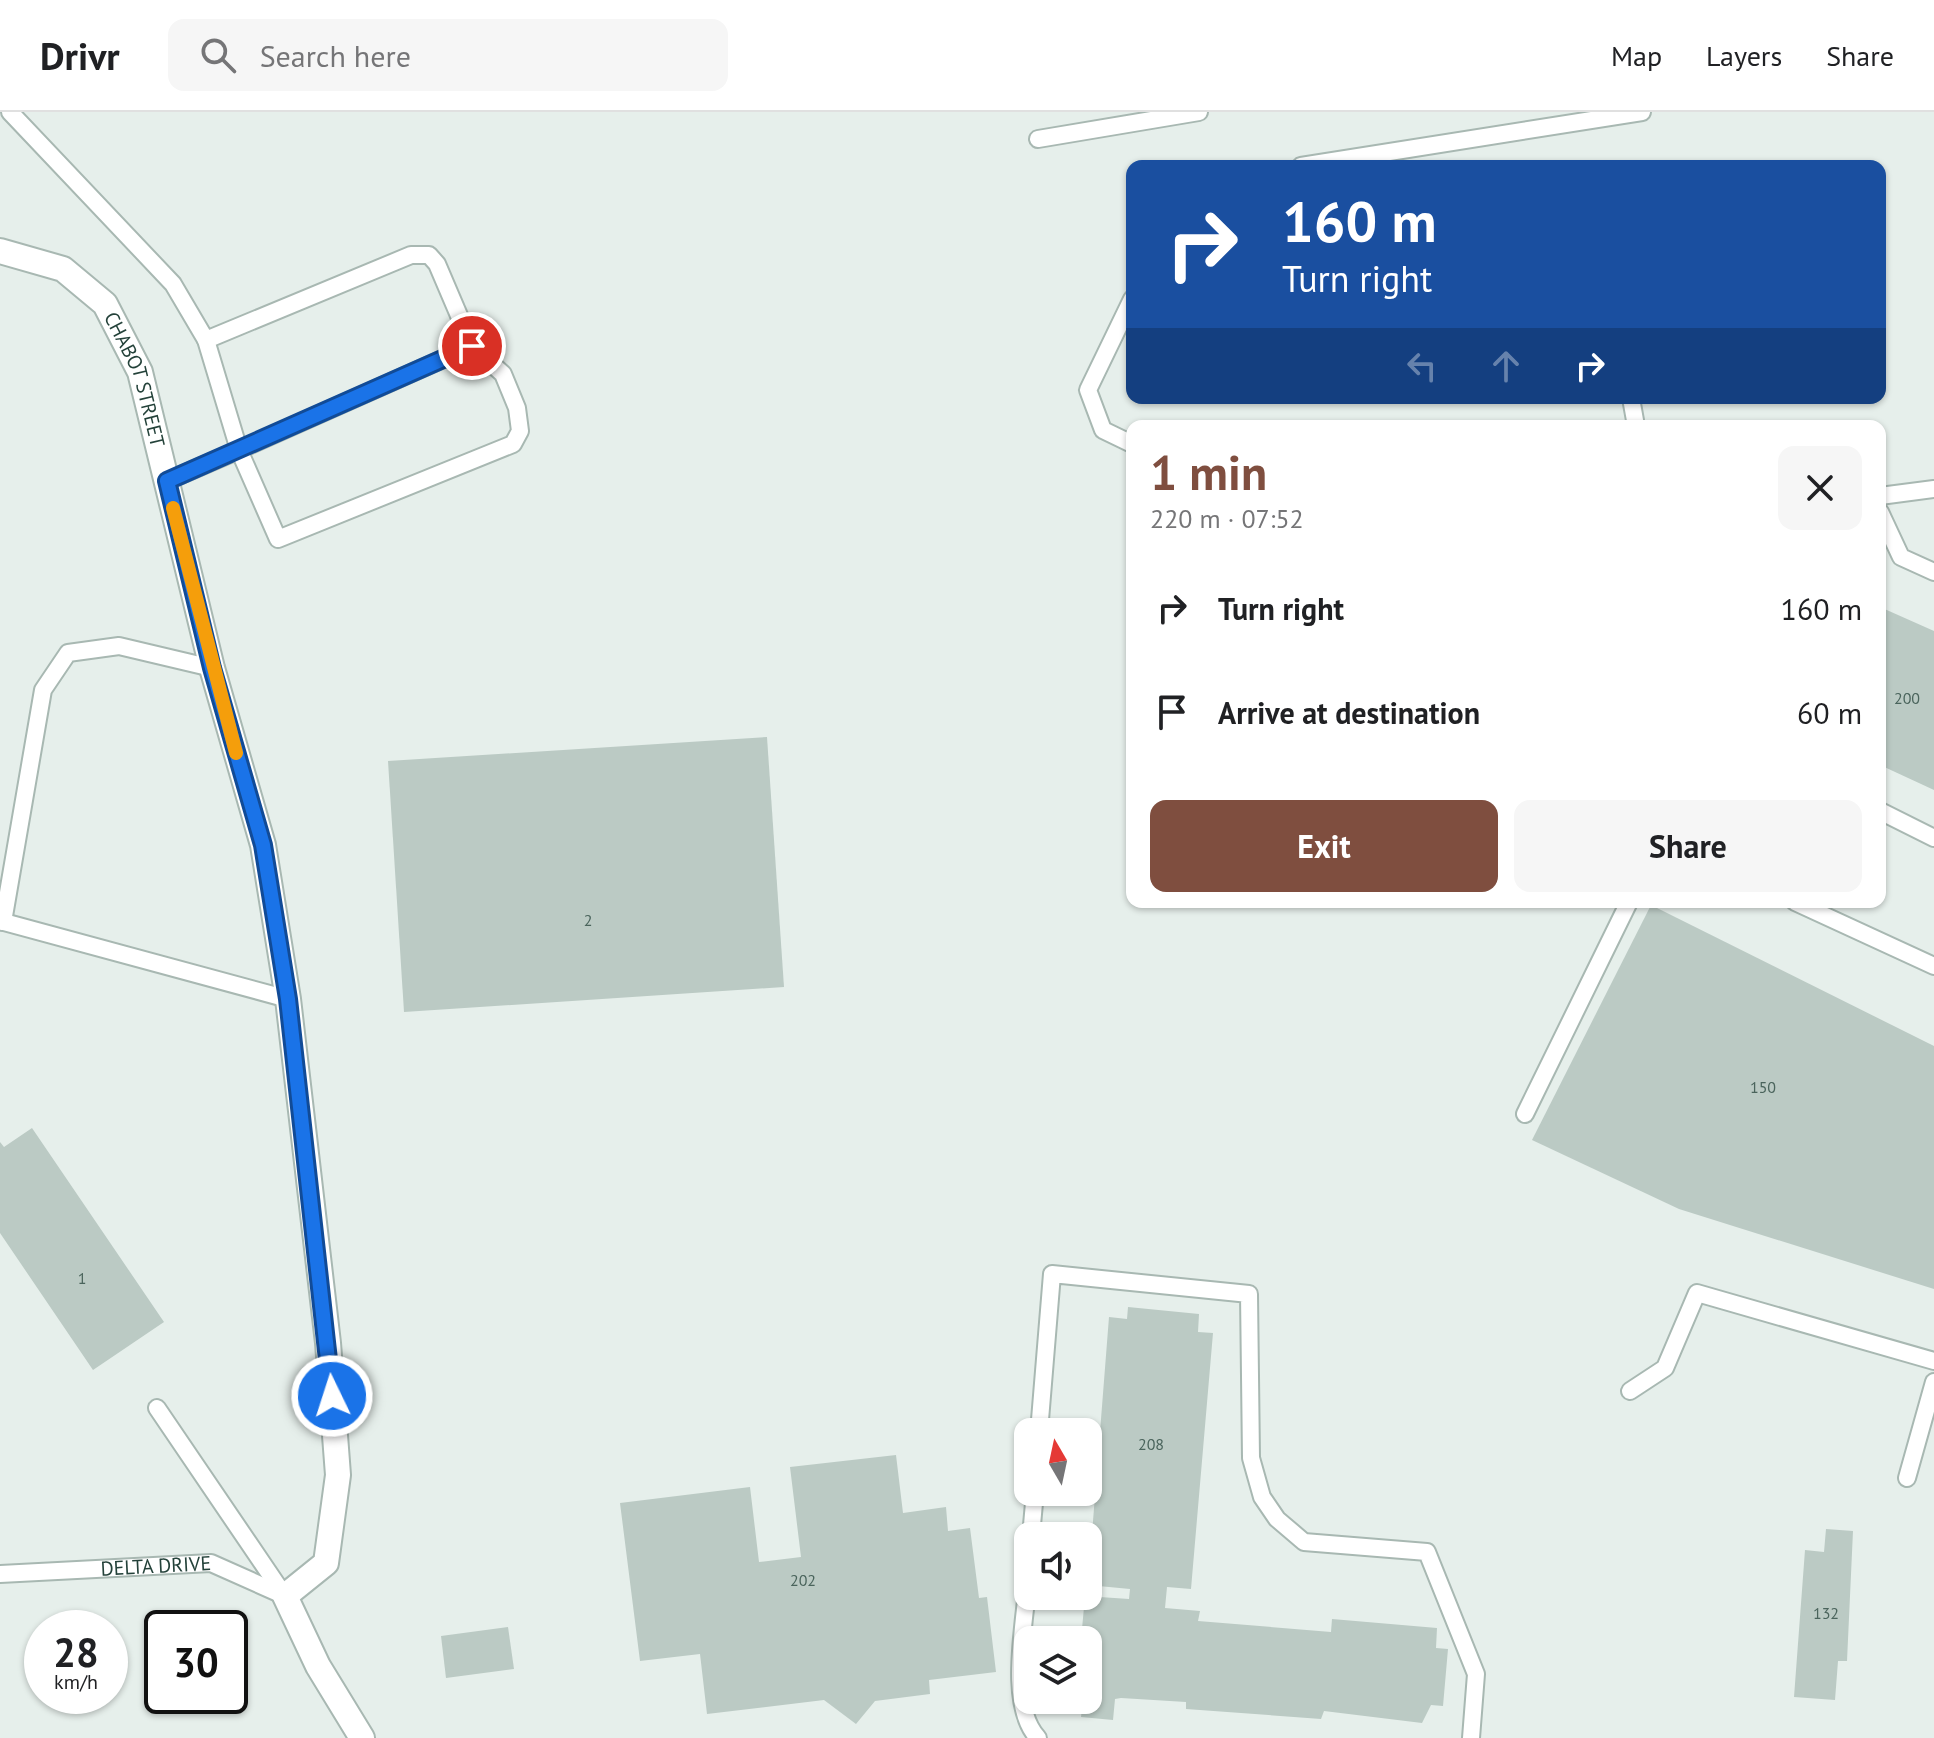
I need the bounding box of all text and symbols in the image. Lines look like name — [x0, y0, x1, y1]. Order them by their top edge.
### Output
search box — [168, 19, 728, 91]
text: Drivr — [40, 31, 120, 80]
icon: search — [196, 33, 240, 77]
text: Search here — [260, 36, 411, 75]
text: Map — [1611, 37, 1662, 74]
text: Layers — [1706, 37, 1782, 74]
text: Share — [1826, 37, 1894, 74]
text: 160 m — [1282, 185, 1437, 257]
icon: right — [1150, 192, 1254, 296]
text: Turn right — [1282, 255, 1432, 302]
street label: CHABOT STREET — [98, 307, 171, 450]
pin — [438, 312, 506, 380]
icon: arrive — [450, 324, 494, 368]
icon: left — [1400, 344, 1444, 388]
icon: ahead — [1484, 344, 1528, 388]
icon: right — [1568, 344, 1612, 388]
text: 1 min — [1150, 441, 1267, 503]
button: close — [1778, 446, 1862, 530]
text: 220 m · 07:52 — [1150, 502, 1304, 535]
icon: right — [1150, 586, 1194, 630]
text: Turn right — [1218, 589, 1344, 628]
text: 160 m — [1781, 589, 1862, 628]
house number: 200 — [1894, 688, 1920, 708]
icon: arrive — [1150, 690, 1194, 734]
text: Arrive at destination — [1218, 693, 1480, 732]
text: 60 m — [1797, 693, 1862, 732]
button: Exit — [1150, 800, 1498, 892]
button: Share — [1514, 800, 1862, 892]
house number: 2 — [584, 910, 592, 930]
house number: 150 — [1750, 1077, 1776, 1097]
house number: 1 — [78, 1268, 86, 1288]
position arrow — [290, 1354, 374, 1438]
north arrow — [1014, 1418, 1102, 1506]
map controls — [1014, 1418, 1102, 1714]
house number: 208 — [1138, 1434, 1164, 1454]
button: sound — [1014, 1522, 1102, 1610]
street label: DELTA DRIVE — [100, 1550, 212, 1582]
house number: 202 — [790, 1570, 816, 1590]
house number: 132 — [1813, 1603, 1839, 1623]
speed limit sign: 30 — [144, 1610, 248, 1714]
text: 28 — [53, 1626, 99, 1678]
button: layers — [1014, 1626, 1102, 1714]
text: km/h — [54, 1669, 98, 1695]

